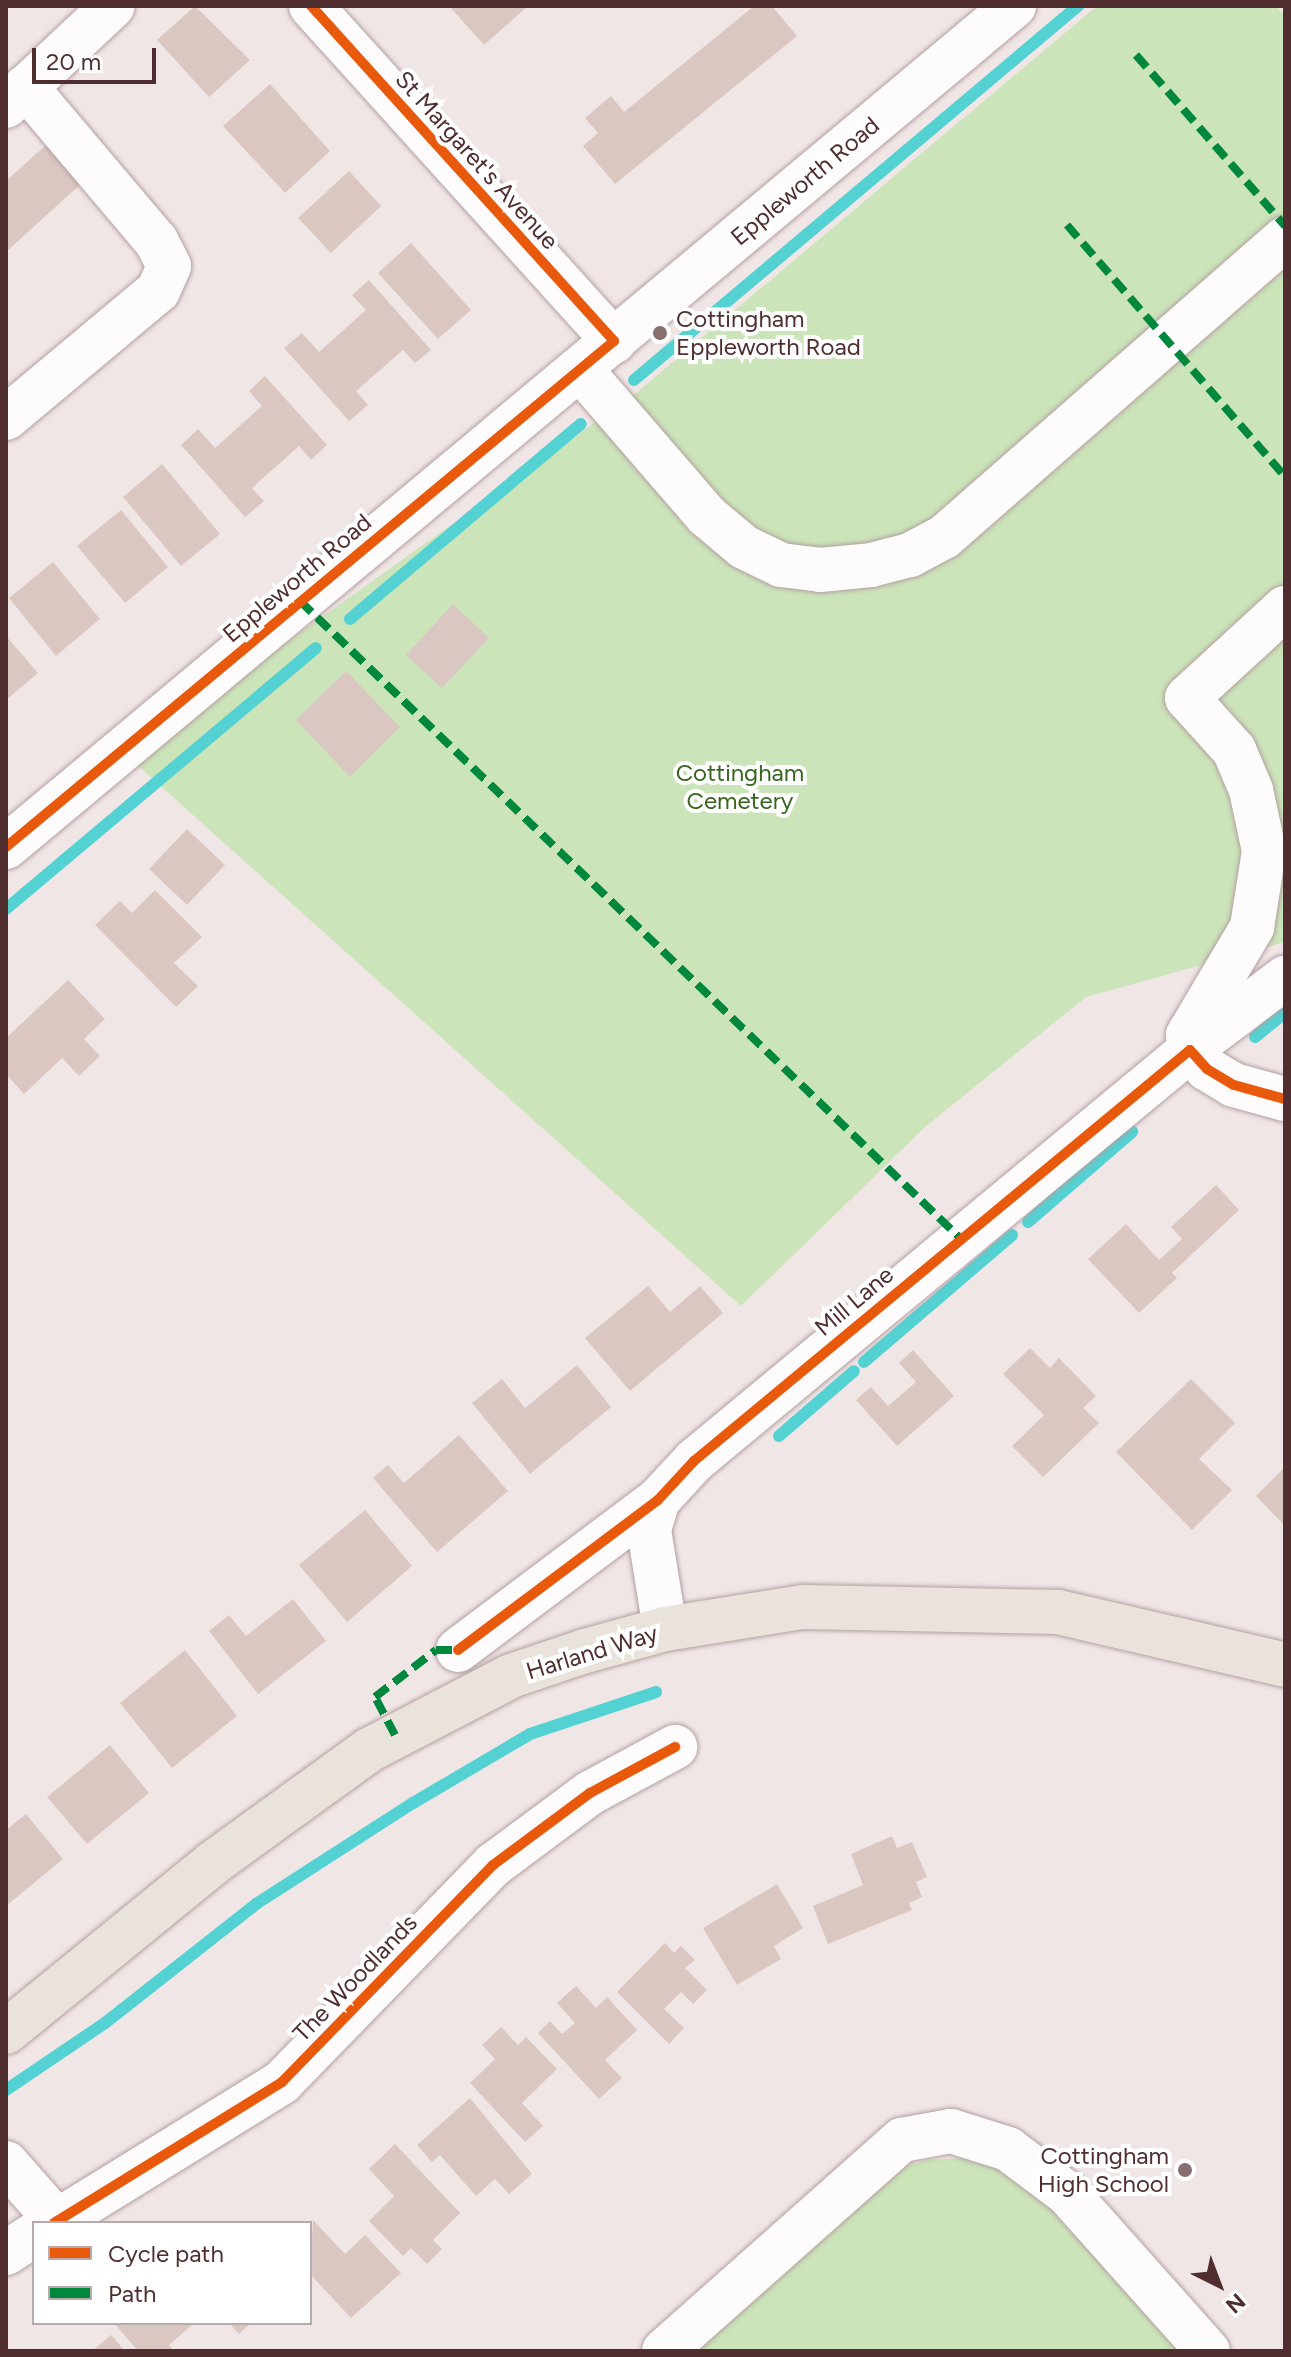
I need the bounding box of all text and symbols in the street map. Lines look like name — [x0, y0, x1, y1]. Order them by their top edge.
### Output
scale bar — [36, 32, 160, 82]
text: 20 m — [46, 47, 101, 76]
street label: St Margaret's Avenue — [389, 65, 565, 255]
street label: Eppleworth Road — [725, 111, 885, 251]
place label: Cottingham Eppleworth Road — [676, 305, 861, 361]
marker: Cottingham Eppleworth Road — [651, 324, 669, 342]
street label: Eppleworth Road — [217, 508, 377, 648]
park label: Cottingham Cemetery — [676, 759, 804, 815]
street label: Mill Lane — [809, 1260, 899, 1342]
street label: Harland Way — [523, 1618, 661, 1686]
street label: The Woodlands — [287, 1908, 423, 2048]
place label: Cottingham High School — [1038, 2142, 1169, 2198]
marker: Cottingham High School — [1176, 2161, 1194, 2179]
legend — [32, 2221, 312, 2325]
text: Cycle path — [108, 2239, 224, 2268]
north arrow — [1179, 2245, 1259, 2325]
text: Path — [108, 2279, 156, 2308]
text: N — [1220, 2287, 1251, 2319]

